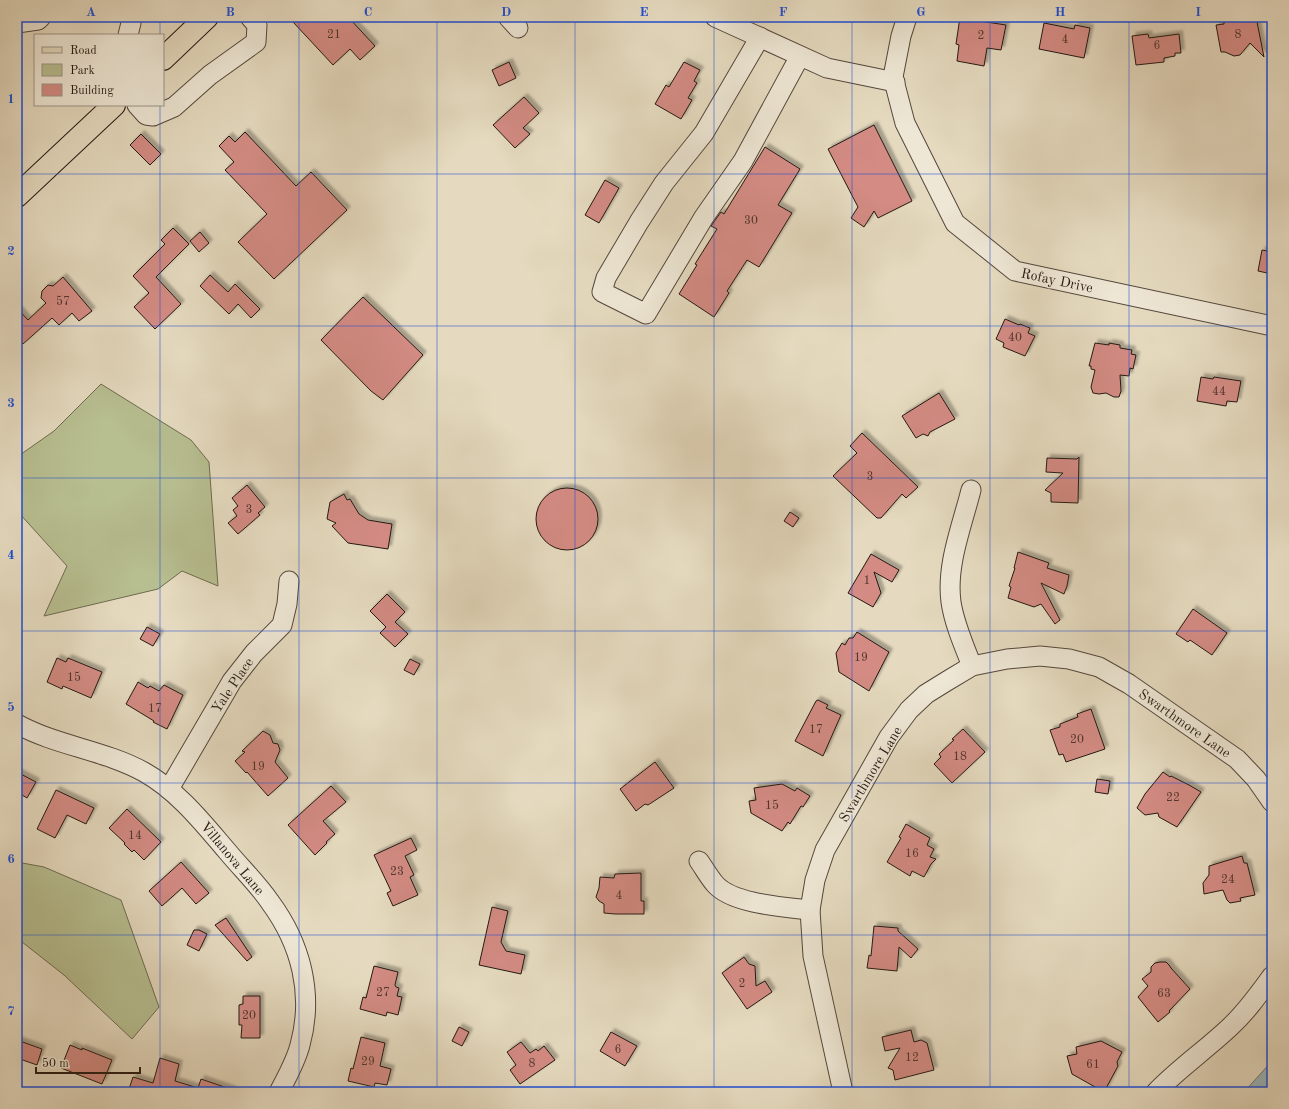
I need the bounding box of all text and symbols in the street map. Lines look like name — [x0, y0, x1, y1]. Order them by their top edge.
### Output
text: A — [86, 6, 96, 19]
text: B — [225, 6, 235, 19]
text: C — [364, 6, 372, 19]
text: D — [501, 6, 511, 19]
text: E — [640, 6, 649, 19]
text: F — [779, 6, 788, 19]
text: G — [916, 6, 926, 19]
text: H — [1055, 6, 1066, 19]
text: I — [1195, 6, 1201, 19]
house number: 21 — [327, 29, 341, 41]
house number: 8 — [1235, 29, 1242, 41]
house number: 2 — [978, 30, 984, 42]
legend — [34, 34, 164, 106]
house number: 4 — [1062, 34, 1069, 46]
house number: 6 — [1154, 40, 1161, 52]
text: Road — [70, 45, 97, 57]
text: Park — [70, 65, 95, 77]
text: Building — [70, 85, 114, 97]
text: 1 — [7, 93, 15, 106]
house number: 30 — [744, 215, 758, 227]
text: 2 — [7, 245, 15, 258]
street label: Rofay Drive — [1020, 267, 1094, 295]
house number: 57 — [56, 295, 70, 308]
house number: 40 — [1008, 332, 1022, 344]
house number: 44 — [1212, 386, 1226, 398]
text: 3 — [7, 397, 15, 410]
house number: 3 — [867, 471, 873, 483]
house number: 3 — [246, 504, 252, 516]
text: 4 — [7, 549, 15, 562]
house number: 1 — [864, 575, 870, 587]
house number: 19 — [854, 652, 868, 664]
street label: Yale Place — [209, 655, 256, 716]
house number: 15 — [67, 671, 81, 684]
street label: Swarthmore Lane — [1136, 687, 1233, 761]
text: 5 — [7, 701, 15, 714]
house number: 17 — [148, 703, 162, 715]
house number: 17 — [809, 724, 823, 736]
street label: Swarthmore Lane — [837, 724, 905, 825]
house number: 20 — [1070, 734, 1084, 746]
house number: 18 — [953, 751, 967, 763]
house number: 19 — [251, 761, 265, 773]
house number: 22 — [1166, 792, 1180, 804]
house number: 15 — [765, 799, 779, 812]
street label: Villanova Lane — [198, 819, 267, 898]
house number: 14 — [128, 830, 142, 842]
house number: 16 — [905, 848, 919, 860]
text: 6 — [7, 853, 15, 866]
house number: 23 — [390, 866, 404, 878]
house number: 24 — [1221, 874, 1235, 886]
house number: 4 — [616, 890, 623, 902]
house number: 2 — [739, 978, 745, 990]
house number: 27 — [376, 987, 390, 999]
house number: 63 — [1157, 988, 1171, 1000]
text: 7 — [7, 1005, 15, 1018]
house number: 20 — [242, 1010, 256, 1022]
house number: 6 — [615, 1044, 622, 1056]
scale bar — [36, 1049, 140, 1075]
house number: 12 — [905, 1052, 919, 1064]
house number: 29 — [361, 1056, 375, 1068]
text: 50 m — [42, 1057, 69, 1070]
house number: 8 — [529, 1058, 536, 1070]
house number: 61 — [1086, 1059, 1100, 1071]

